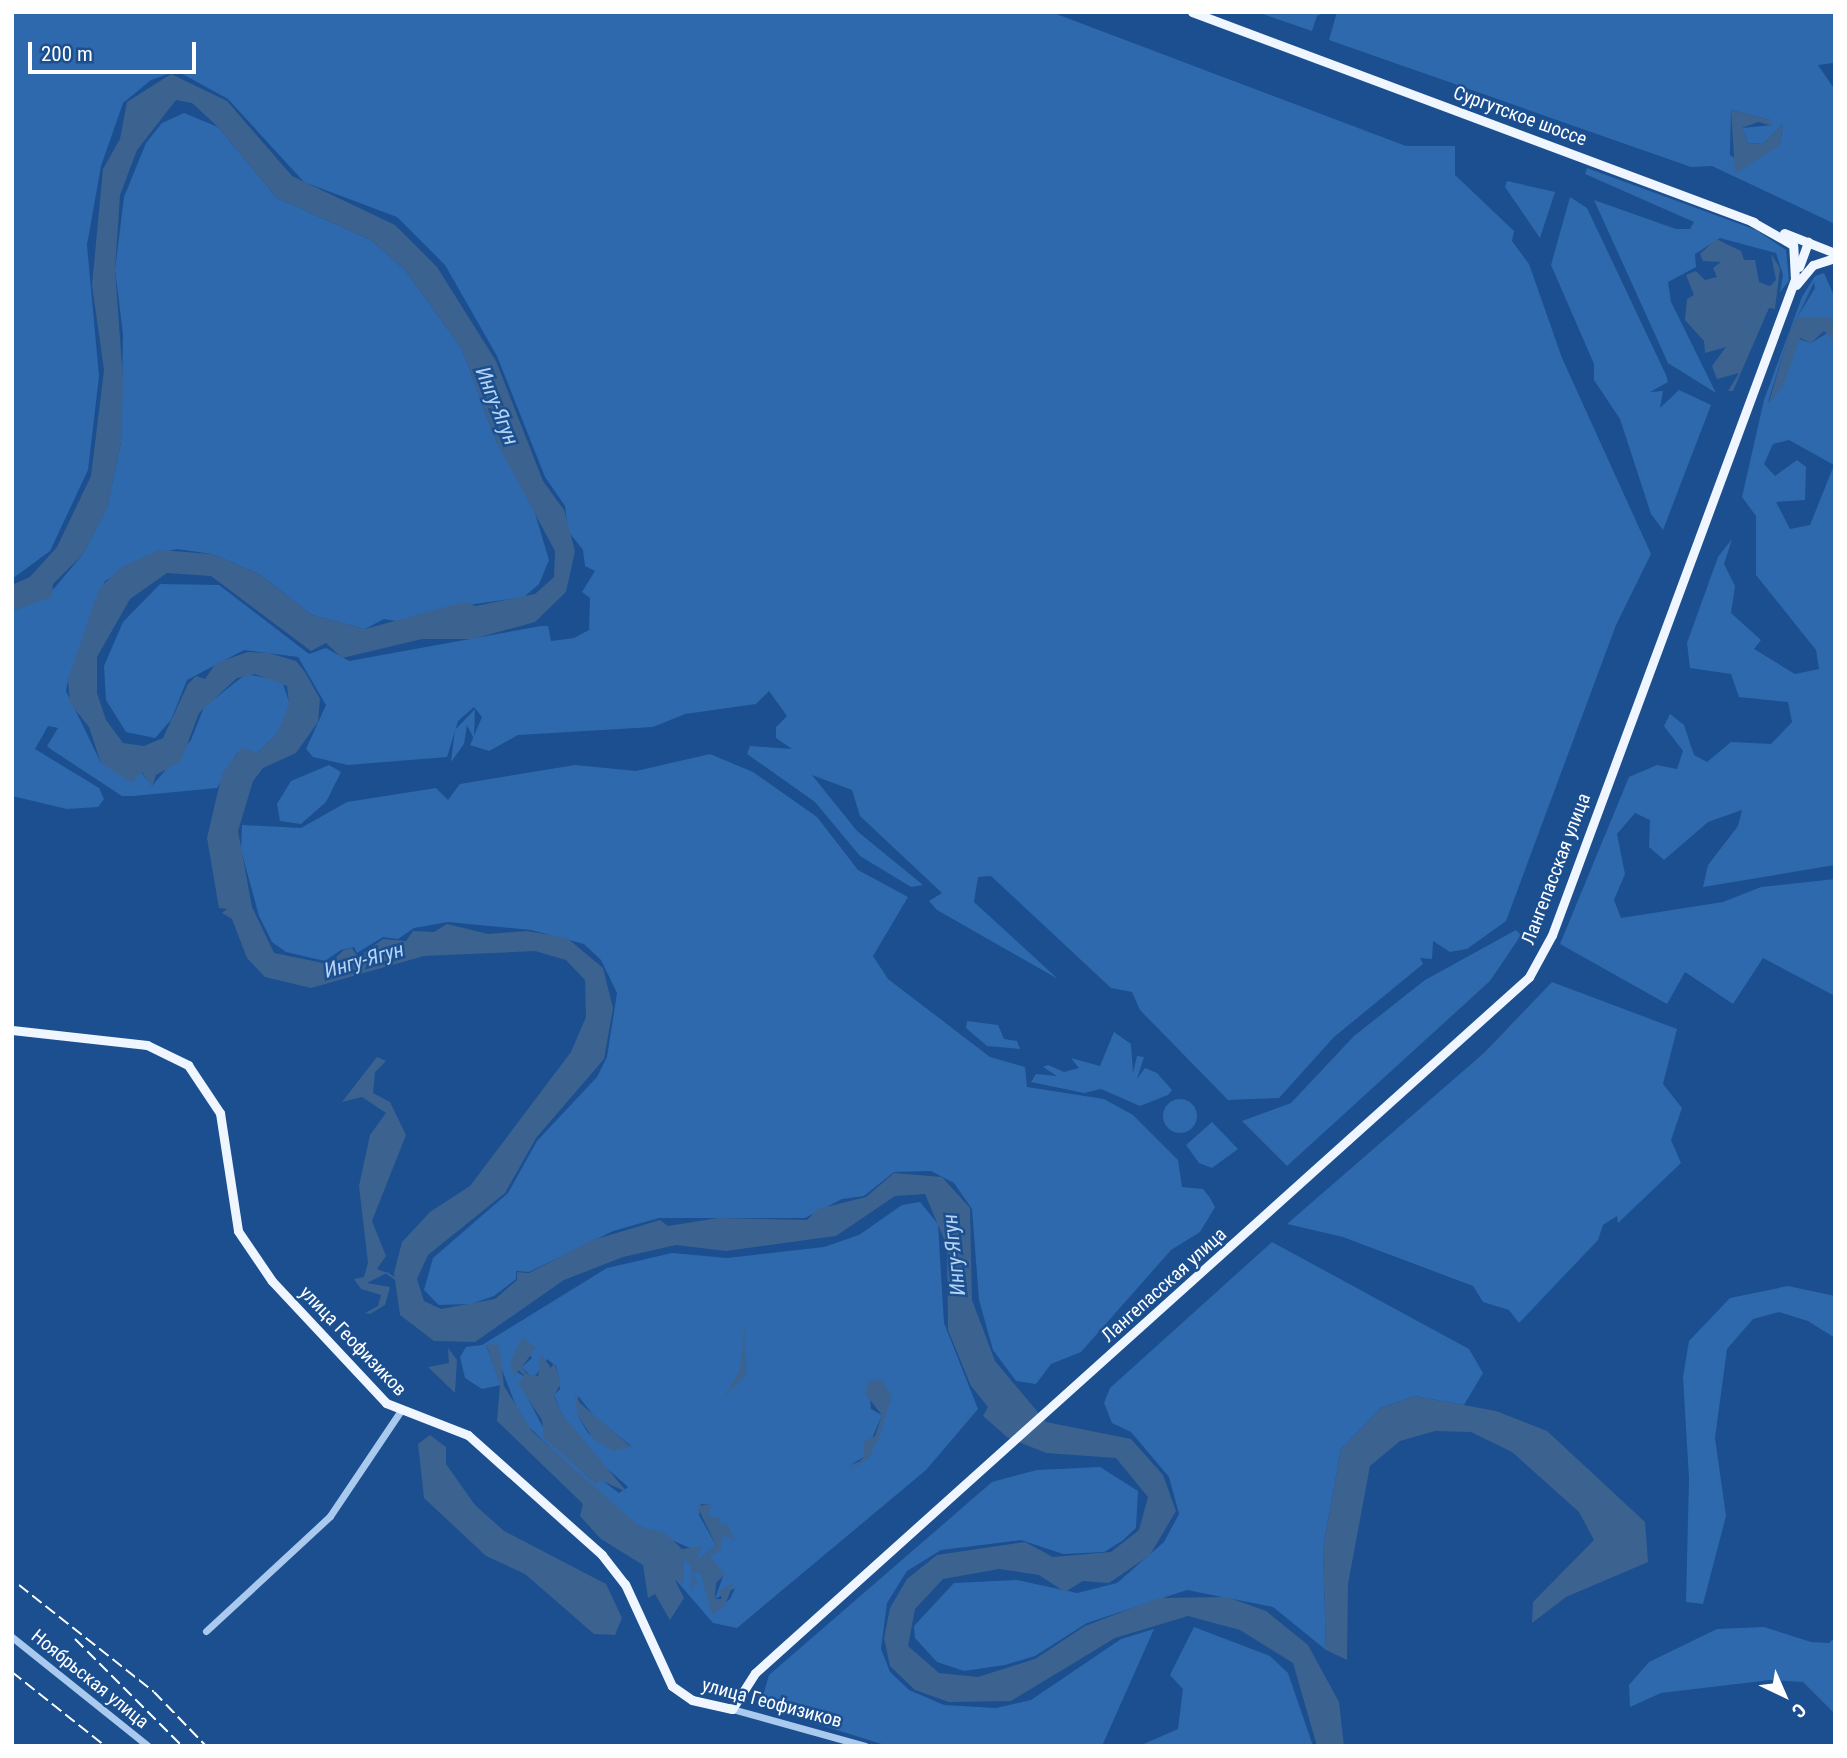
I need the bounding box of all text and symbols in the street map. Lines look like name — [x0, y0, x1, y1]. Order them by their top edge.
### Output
scale bar — [32, 28, 200, 72]
text: 200 m — [41, 42, 93, 66]
street label: Сургутское шоссе — [1450, 81, 1590, 151]
water label: Ингу-Ягун — [470, 363, 524, 449]
street label: Лангепасская улица — [1517, 790, 1595, 948]
water label: Ингу-Ягун — [321, 937, 407, 983]
water label: Ингу-Ягун — [937, 1213, 971, 1297]
street label: Лангепасская улица — [1097, 1223, 1231, 1347]
street label: улица Геофизиков — [295, 1281, 411, 1401]
street label: Ноябрьская улица — [27, 1625, 153, 1733]
north arrow — [1749, 1660, 1819, 1730]
street label: улица Геофизиков — [699, 1673, 845, 1733]
text: С — [1787, 1698, 1811, 1722]

